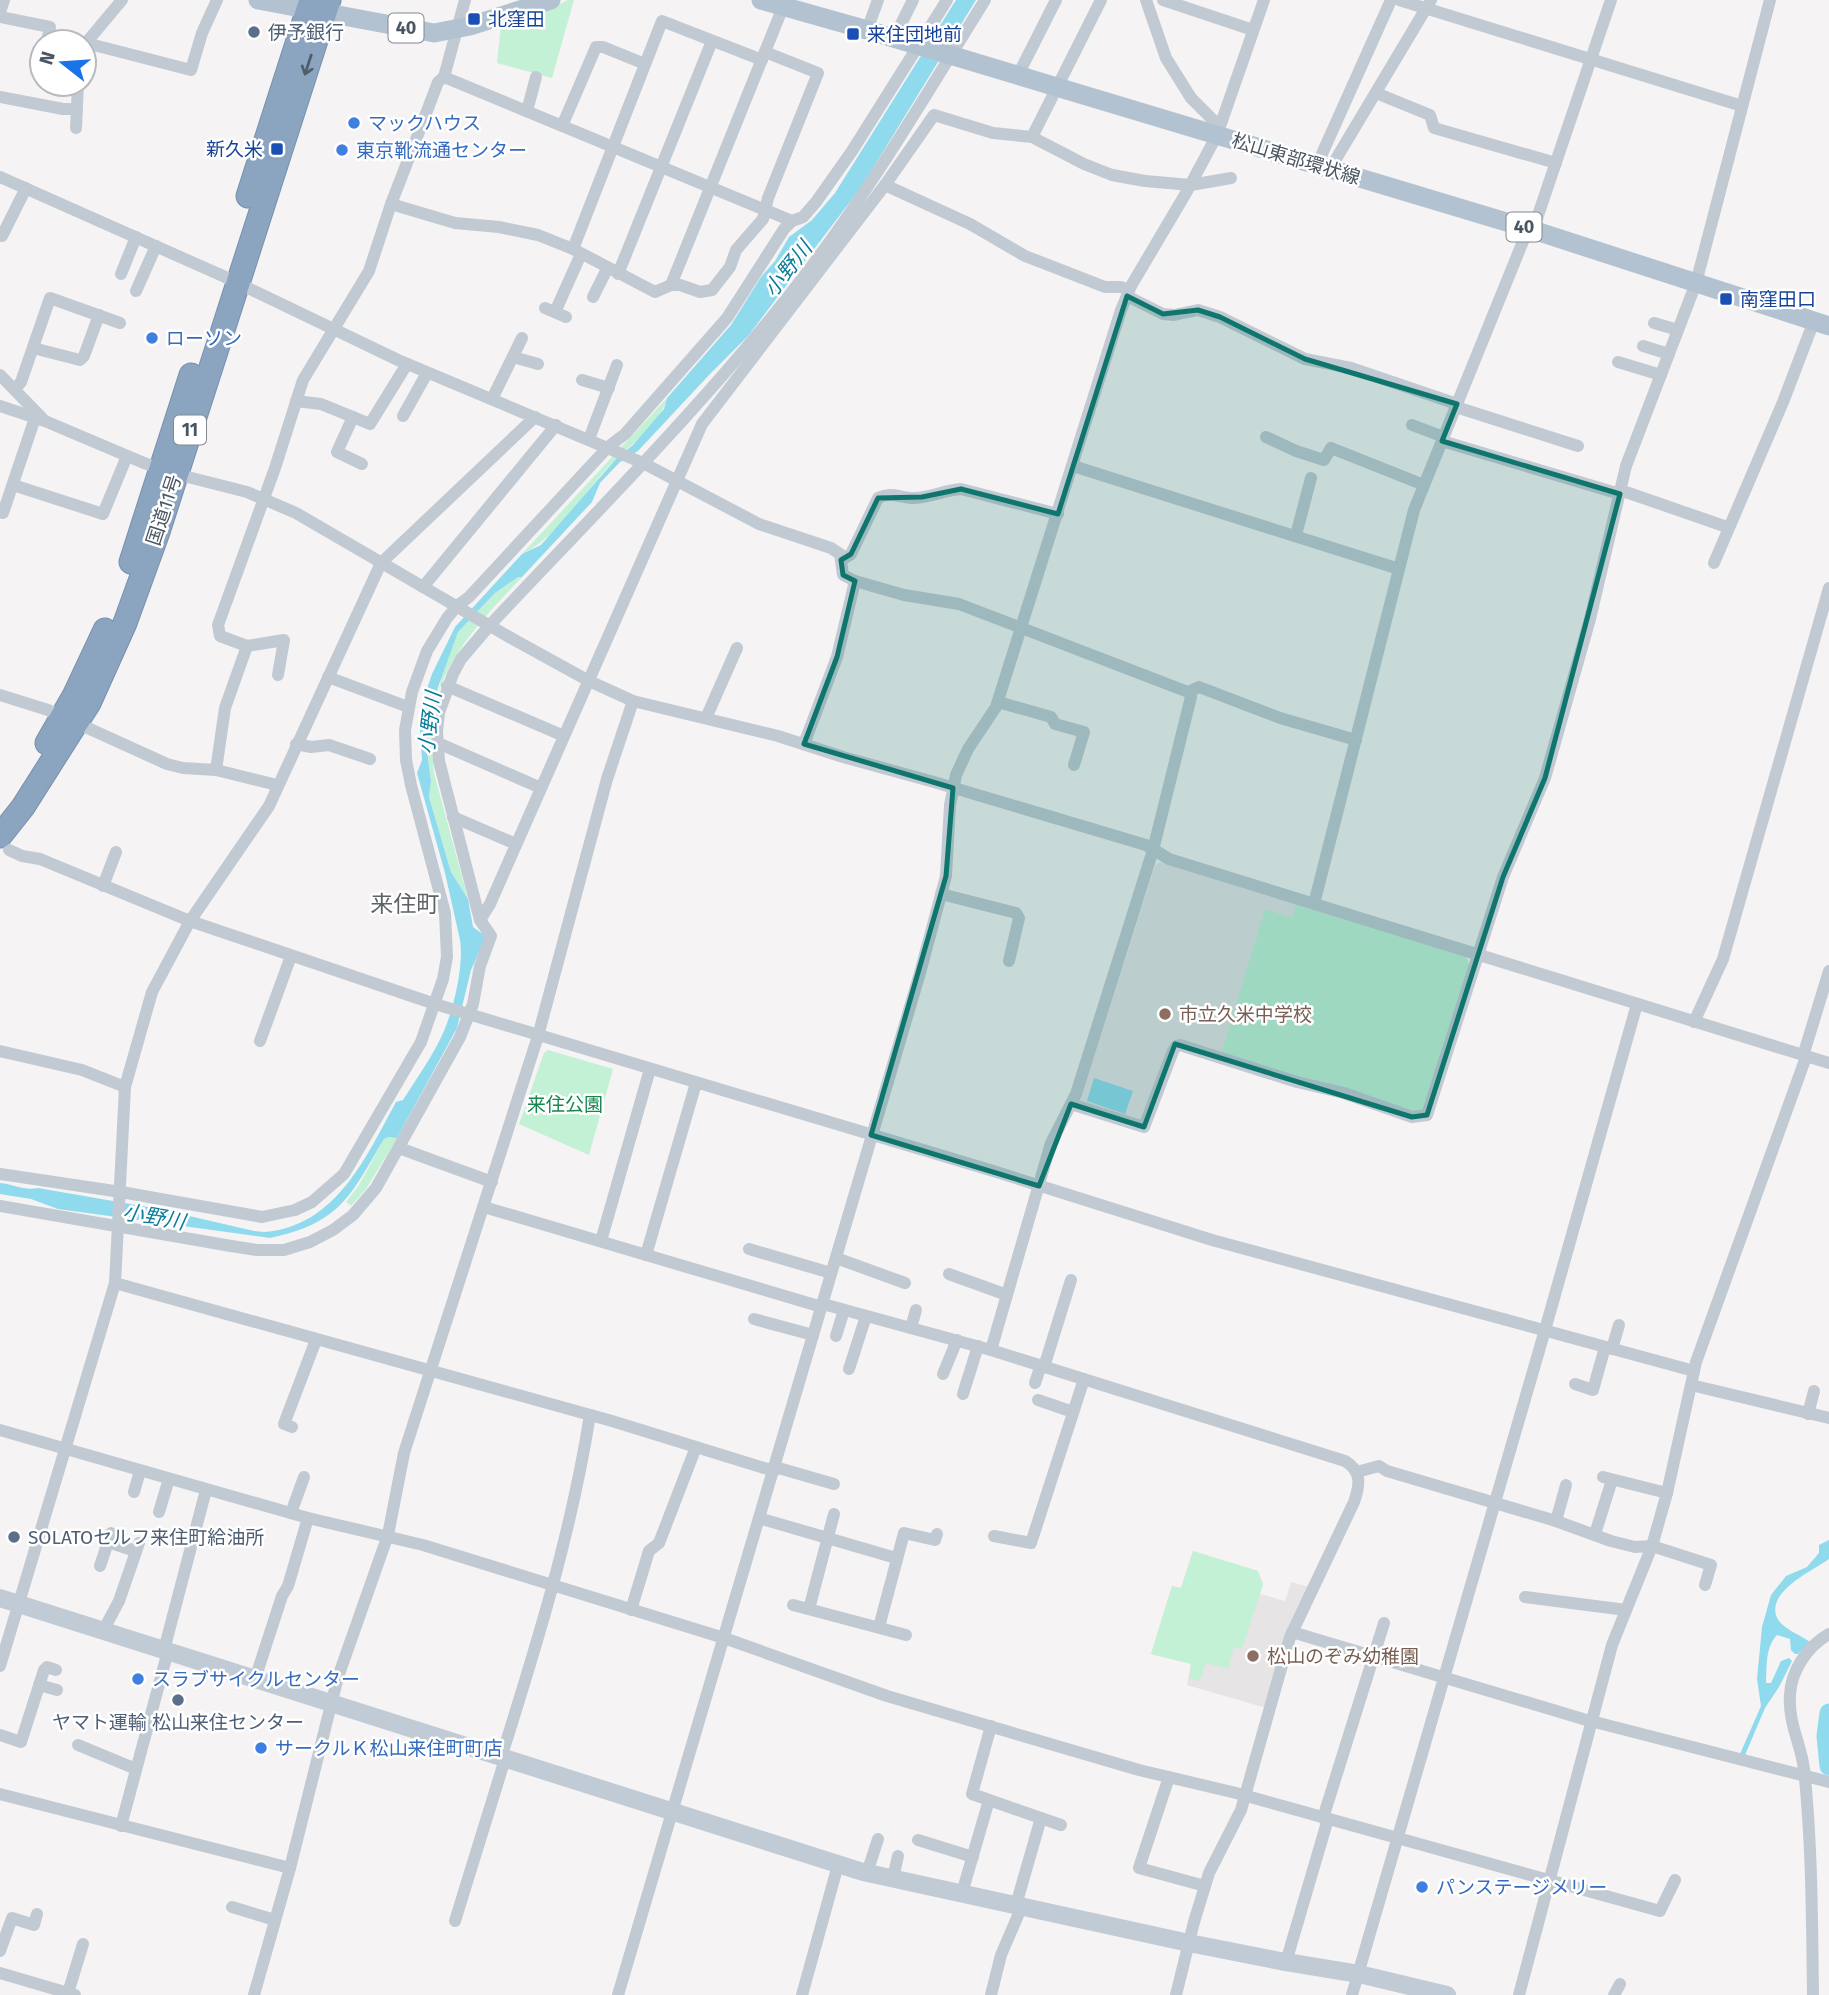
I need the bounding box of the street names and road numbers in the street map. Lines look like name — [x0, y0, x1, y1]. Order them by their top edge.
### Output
road number: 40 — [388, 13, 424, 42]
street label: 松山東部環状線 — [1229, 129, 1363, 189]
road number: 40 — [1506, 212, 1542, 242]
road number: 11 — [174, 416, 206, 444]
street label: 国道11号 — [142, 472, 186, 548]

